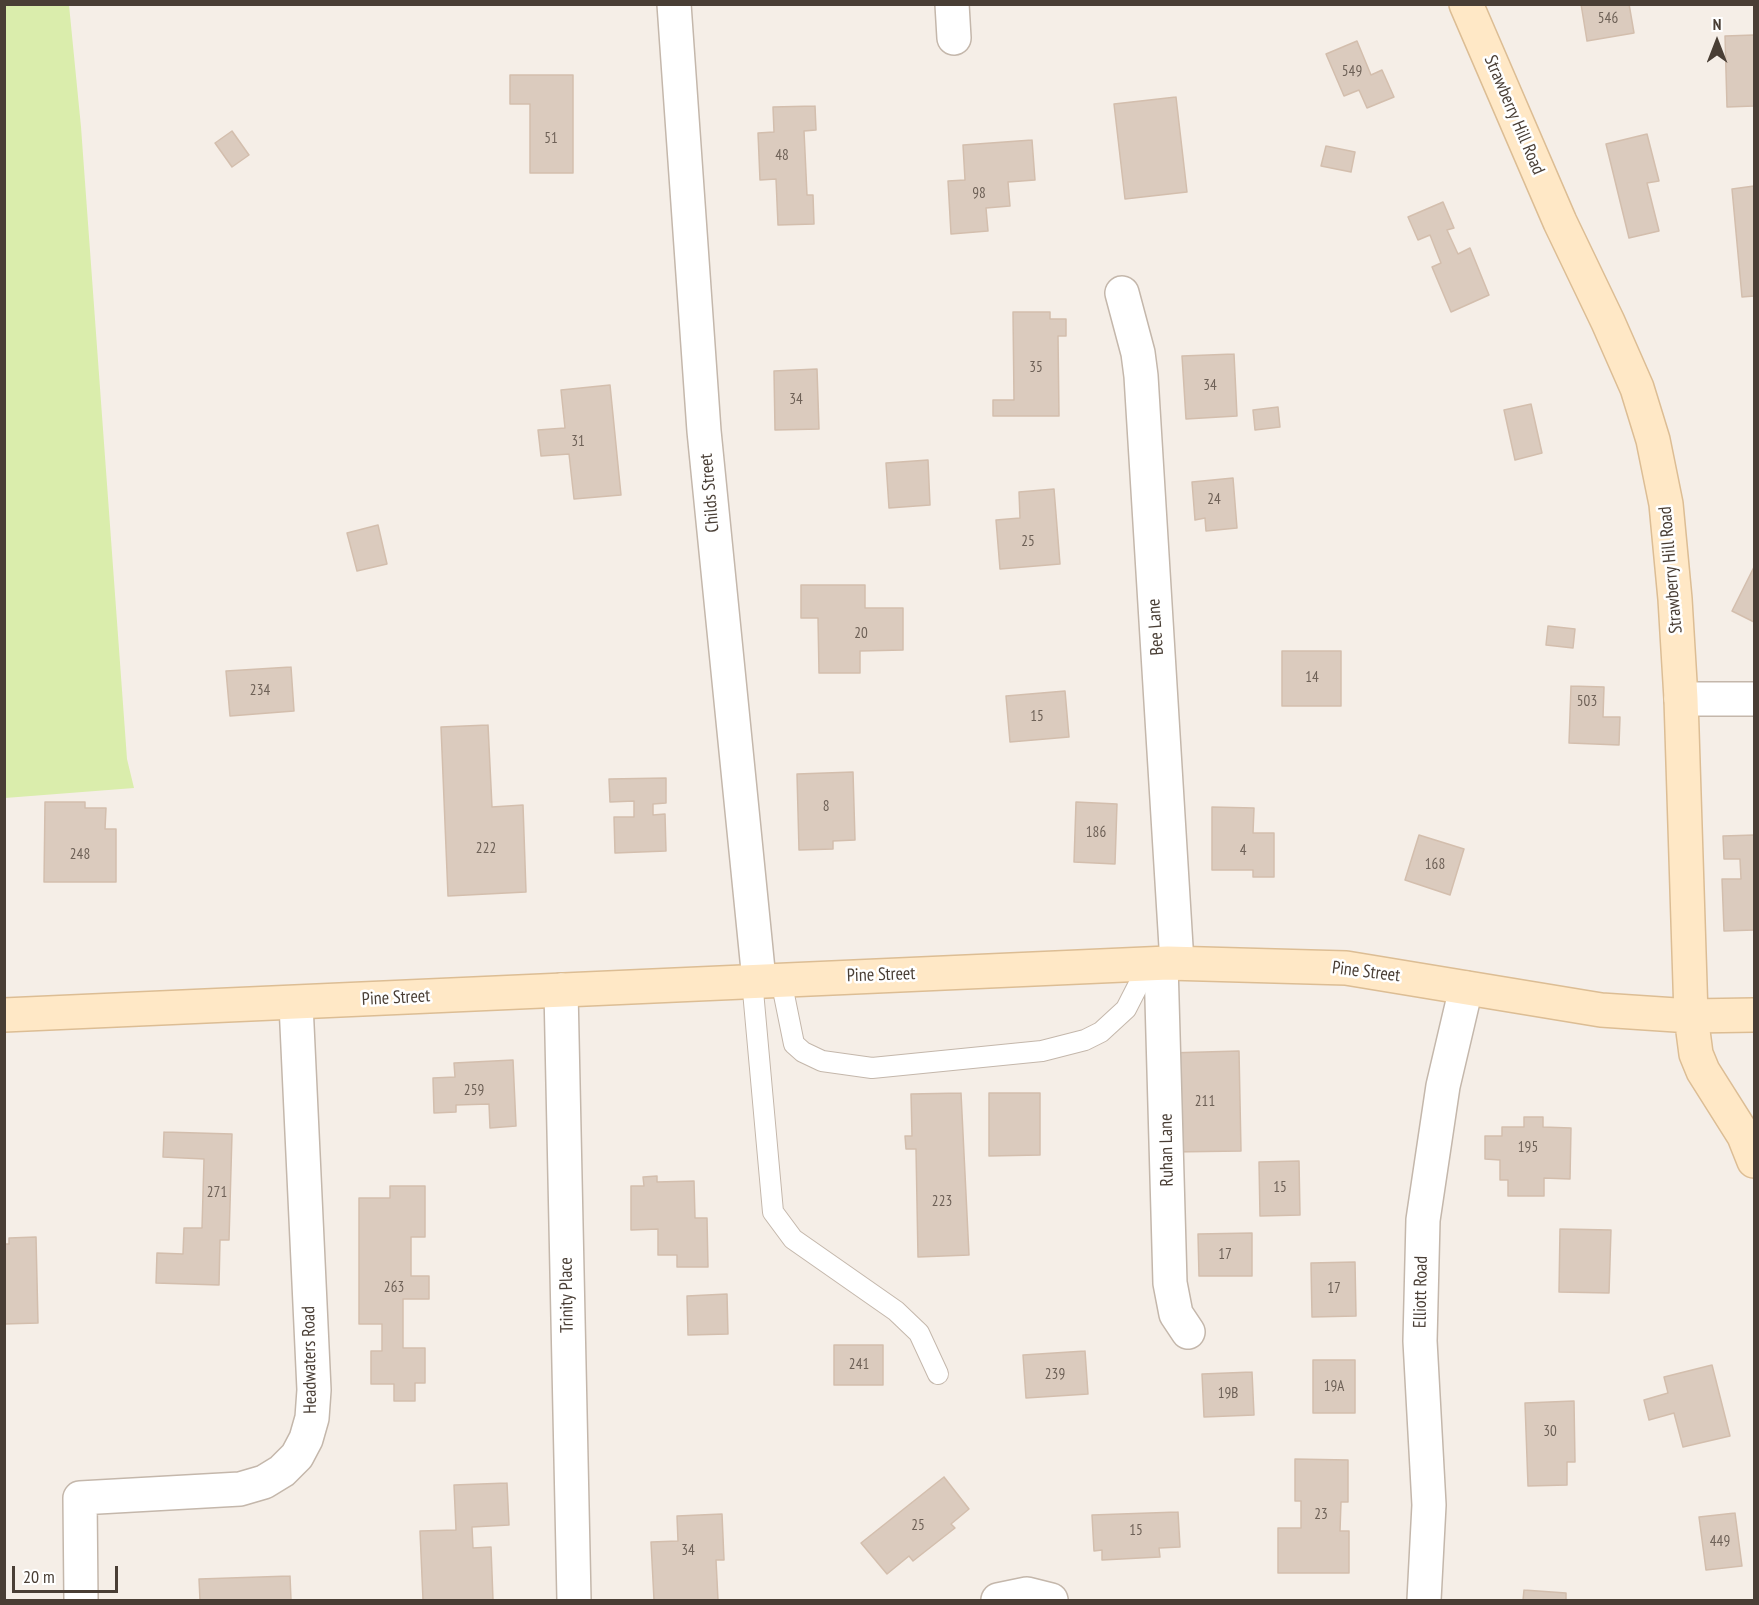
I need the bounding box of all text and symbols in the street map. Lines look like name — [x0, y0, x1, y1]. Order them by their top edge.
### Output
house number: 546 — [1598, 10, 1618, 28]
north arrow — [1687, 12, 1747, 72]
text: N — [1713, 14, 1721, 34]
street label: Strawberry Hill Road — [1479, 52, 1549, 178]
house number: 549 — [1342, 63, 1362, 81]
house number: 51 — [544, 130, 558, 148]
house number: 48 — [775, 147, 789, 165]
house number: 98 — [972, 185, 986, 203]
house number: 35 — [1029, 359, 1043, 377]
house number: 34 — [1203, 377, 1217, 395]
house number: 34 — [789, 391, 803, 409]
house number: 31 — [571, 433, 585, 451]
street label: Childs Street — [696, 453, 724, 533]
house number: 24 — [1207, 491, 1221, 509]
street label: Strawberry Hill Road — [1655, 506, 1687, 634]
house number: 25 — [1021, 533, 1035, 551]
street label: Bee Lane — [1143, 598, 1169, 656]
house number: 20 — [854, 625, 868, 643]
house number: 14 — [1305, 669, 1319, 687]
house number: 234 — [250, 682, 270, 700]
house number: 503 — [1577, 693, 1597, 711]
house number: 15 — [1030, 708, 1044, 726]
house number: 8 — [823, 798, 829, 816]
house number: 186 — [1086, 824, 1106, 842]
house number: 222 — [476, 840, 496, 858]
house number: 4 — [1240, 842, 1246, 860]
house number: 248 — [70, 846, 90, 864]
house number: 168 — [1425, 856, 1445, 874]
street label: Pine Street — [1331, 957, 1401, 987]
street label: Pine Street — [846, 963, 916, 987]
street label: Pine Street — [361, 985, 431, 1011]
house number: 259 — [464, 1082, 484, 1100]
house number: 211 — [1195, 1093, 1215, 1111]
street label: Ruhan Lane — [1156, 1113, 1178, 1187]
house number: 195 — [1518, 1139, 1538, 1157]
house number: 15 — [1273, 1179, 1287, 1197]
house number: 271 — [207, 1184, 227, 1202]
house number: 223 — [932, 1193, 952, 1211]
house number: 17 — [1218, 1246, 1232, 1264]
street label: Elliott Road — [1410, 1256, 1432, 1328]
street label: Trinity Place — [556, 1257, 578, 1333]
house number: 263 — [384, 1279, 404, 1297]
house number: 17 — [1327, 1280, 1341, 1298]
street label: Headwaters Road — [298, 1306, 322, 1414]
house number: 241 — [849, 1356, 869, 1374]
house number: 239 — [1045, 1366, 1065, 1384]
house number: 19A — [1324, 1378, 1344, 1396]
house number: 19B — [1218, 1385, 1238, 1403]
house number: 30 — [1543, 1423, 1557, 1441]
house number: 23 — [1314, 1506, 1328, 1524]
house number: 25 — [911, 1517, 925, 1535]
house number: 15 — [1129, 1522, 1143, 1540]
house number: 449 — [1710, 1533, 1730, 1551]
house number: 34 — [681, 1542, 695, 1560]
scale bar — [15, 1554, 122, 1592]
text: 20 m — [23, 1565, 55, 1588]

